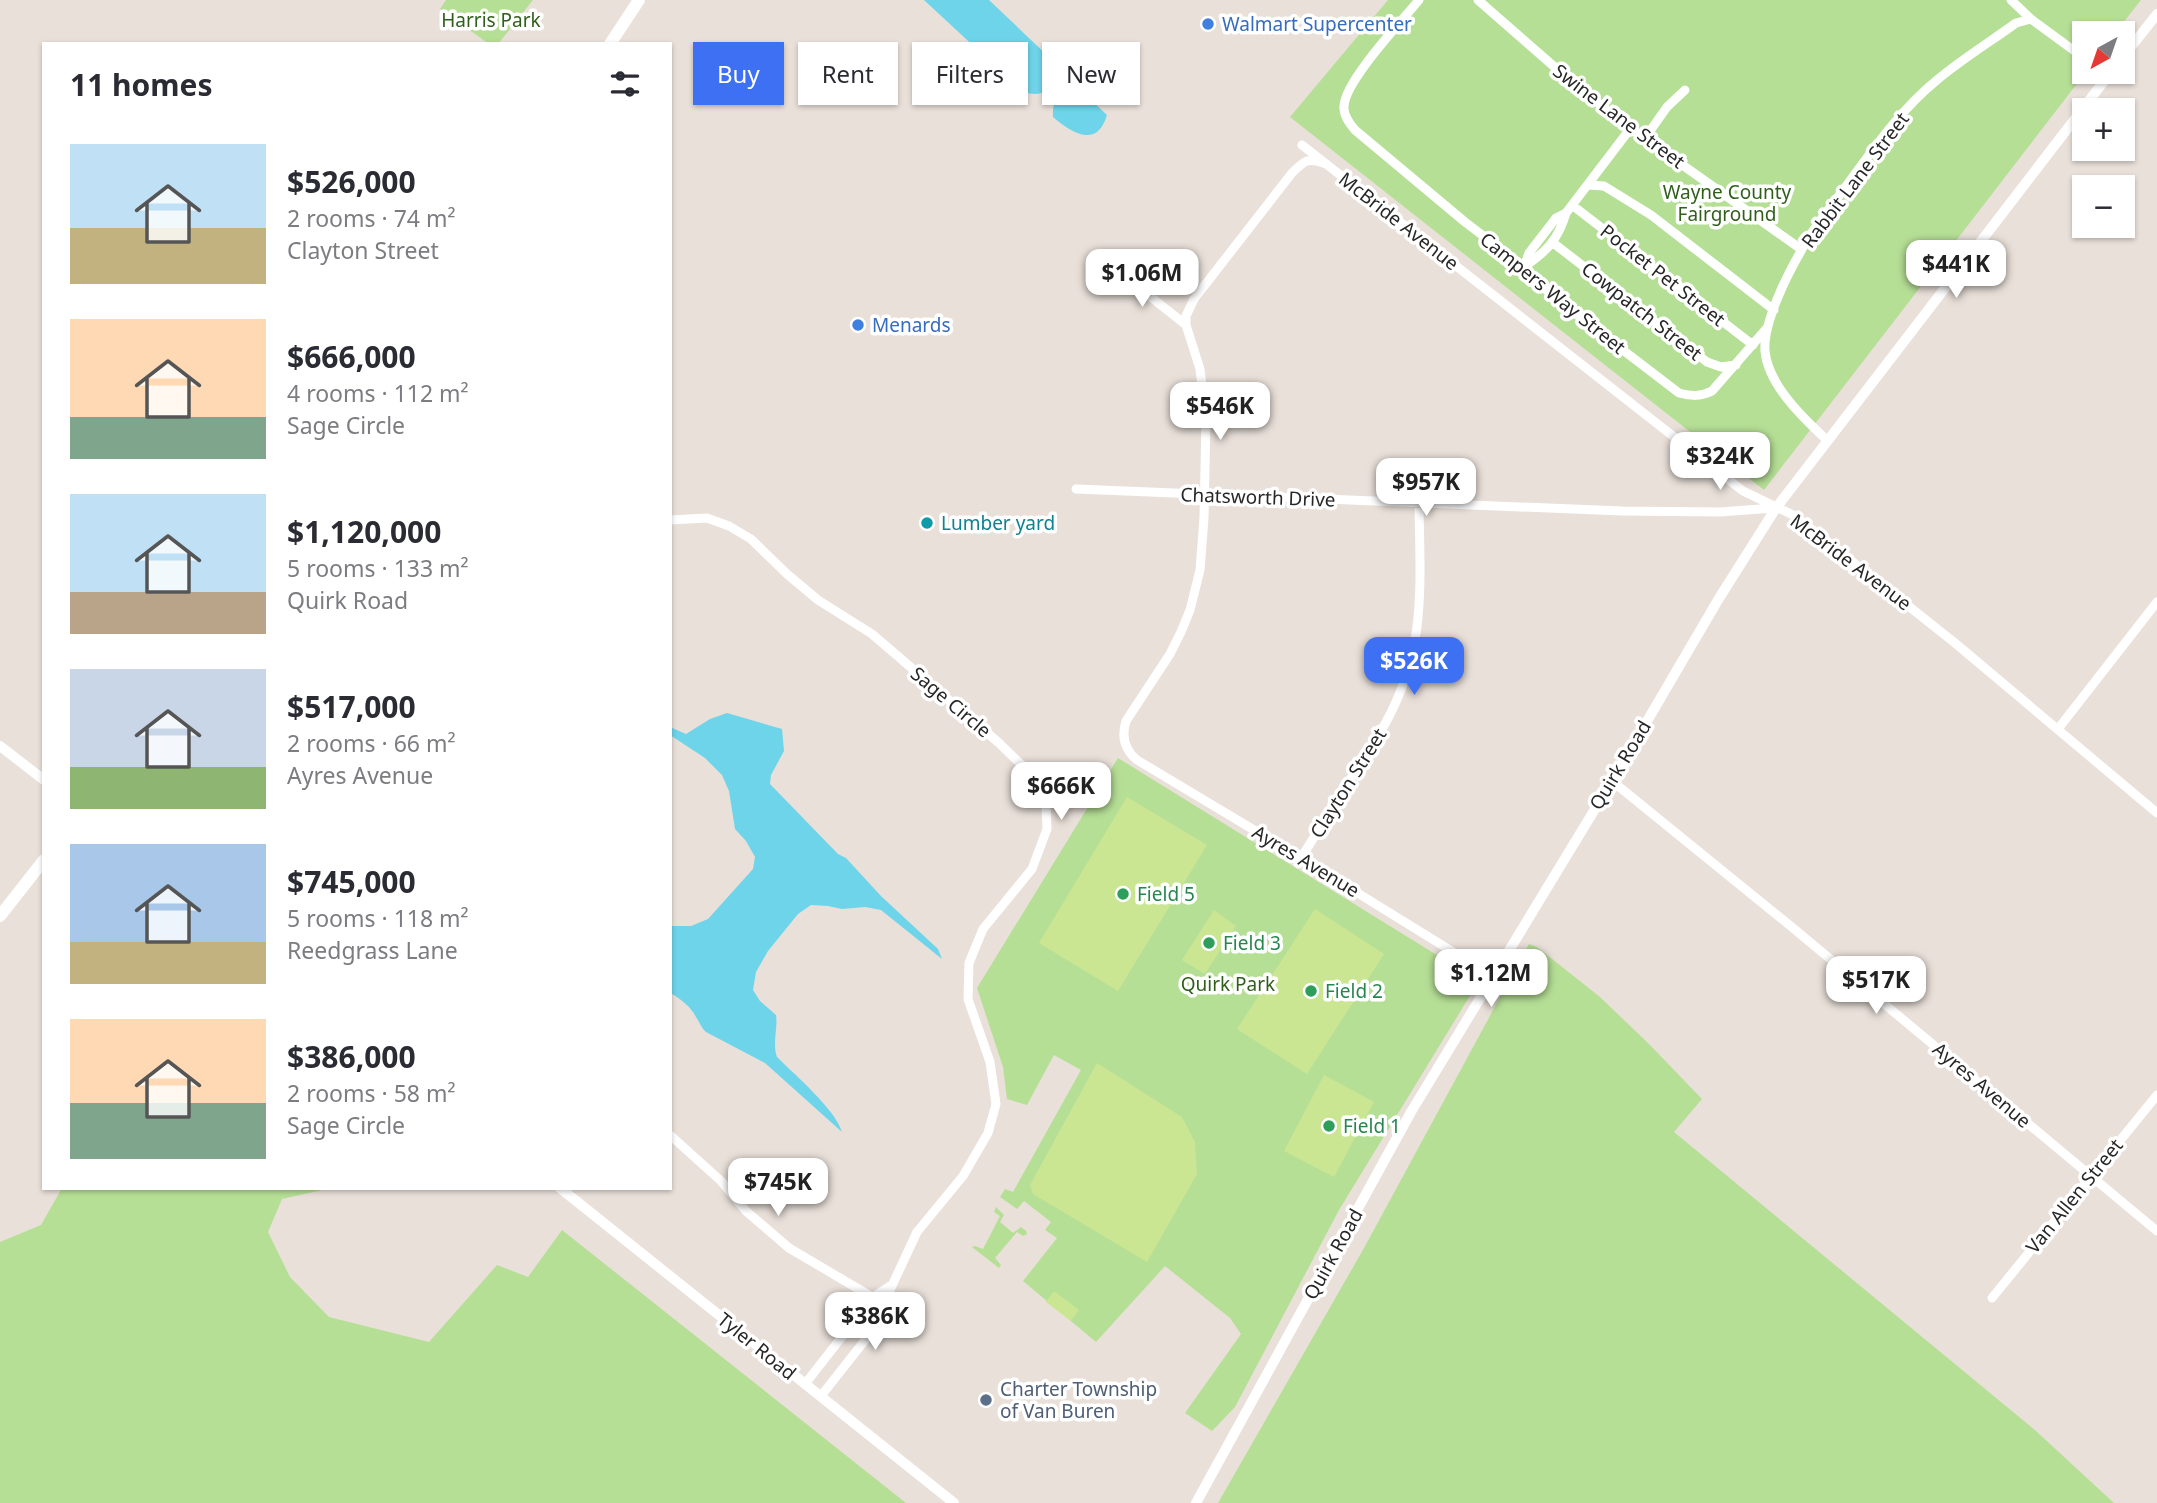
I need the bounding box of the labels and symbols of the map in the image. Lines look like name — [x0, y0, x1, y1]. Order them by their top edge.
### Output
park label: Harris Park — [441, 7, 541, 33]
place label: Walmart Supercenter — [1222, 11, 1412, 37]
marker: Walmart Supercenter — [1200, 16, 1216, 32]
north arrow — [2072, 21, 2135, 84]
street label: Swine Lane Street — [1548, 58, 1690, 174]
street label: Rabbit Lane Street — [1795, 107, 1915, 253]
street label: McBride Avenue — [1334, 166, 1464, 276]
park label: Wayne County Fairground — [1663, 179, 1792, 227]
street label: Pocket Pet Street — [1595, 218, 1731, 332]
street label: Campers Way Street — [1475, 226, 1631, 360]
pin: $441K — [1907, 240, 2005, 300]
pin: $1.06M — [1085, 250, 1199, 309]
street label: Cowpatch Street — [1576, 256, 1708, 366]
place label: Menards — [872, 312, 951, 338]
marker: Menards — [850, 317, 866, 333]
pin: $546K — [1171, 382, 1269, 442]
pin: $324K — [1671, 433, 1769, 492]
pin: $957K — [1377, 458, 1475, 518]
street label: Chatsworth Drive — [1180, 481, 1336, 513]
street label: McBride Avenue — [1785, 508, 1917, 616]
place label: Lumber yard — [941, 510, 1055, 536]
marker: Lumber yard — [919, 515, 935, 531]
pin: $526K — [1365, 638, 1463, 697]
street label: Sage Circle — [905, 661, 997, 743]
street label: Quirk Road — [1583, 715, 1657, 815]
street label: Clayton Street — [1304, 723, 1392, 843]
pin: $666K — [1012, 762, 1110, 822]
street label: Ayres Avenue — [1248, 819, 1364, 903]
place label: Field 5 — [1137, 881, 1195, 907]
marker: Field 5 — [1115, 886, 1131, 902]
place label: Field 3 — [1223, 930, 1281, 956]
marker: Field 3 — [1201, 935, 1217, 951]
pin: $1.12M — [1434, 950, 1548, 1009]
pin: $517K — [1827, 956, 1925, 1016]
park label: Quirk Park — [1181, 971, 1275, 997]
place label: Field 2 — [1325, 978, 1383, 1004]
marker: Field 2 — [1303, 983, 1319, 999]
street label: Ayres Avenue — [1927, 1036, 2037, 1134]
place label: Field 1 — [1343, 1113, 1401, 1139]
marker: Field 1 — [1321, 1118, 1337, 1134]
street label: Van Allen Street — [2020, 1133, 2128, 1259]
pin: $745K — [729, 1158, 827, 1218]
street label: Quirk Road — [1297, 1204, 1369, 1304]
pin: $386K — [826, 1292, 924, 1352]
street label: Tyler Road — [712, 1306, 802, 1386]
place label: Charter Township of Van Buren — [1000, 1376, 1157, 1424]
marker: Charter Township of Van Buren — [978, 1392, 994, 1408]

